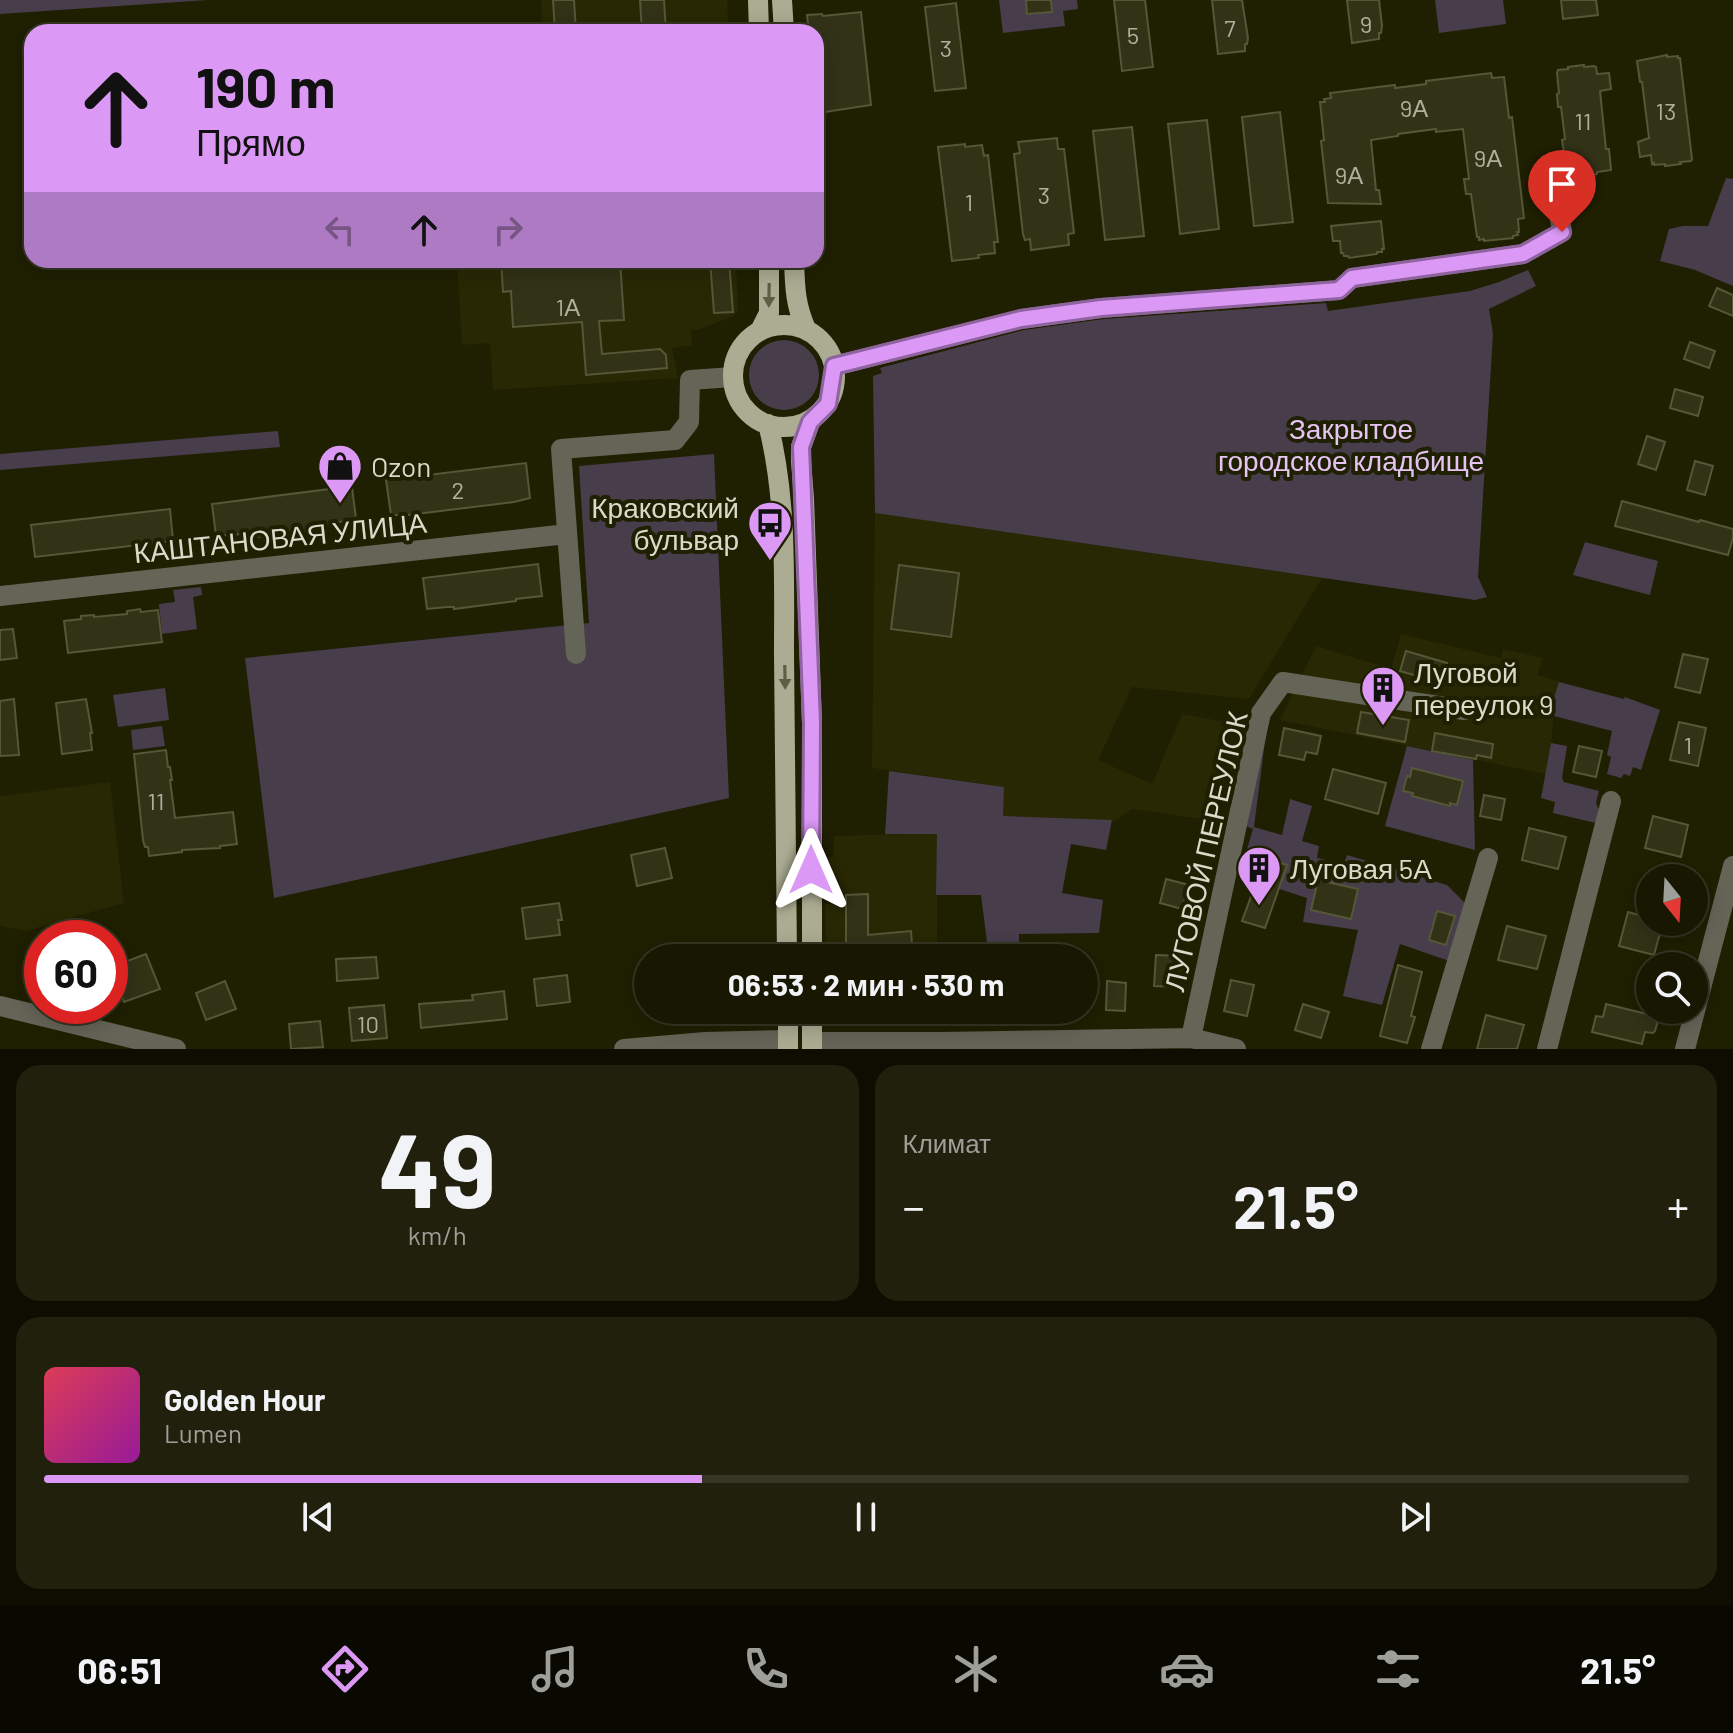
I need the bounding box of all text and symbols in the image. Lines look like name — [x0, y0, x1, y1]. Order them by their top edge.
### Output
house number: 9 — [1360, 9, 1372, 38]
house number: 7 — [1224, 13, 1236, 42]
house number: 5 — [1127, 20, 1139, 49]
house number: 3 — [940, 33, 952, 62]
text: 190 m — [196, 52, 335, 119]
icon: ahead — [64, 56, 168, 160]
house number: 9А — [1400, 93, 1428, 122]
house number: 13 — [1656, 96, 1676, 125]
house number: 11 — [1575, 106, 1591, 135]
text: Прямо — [196, 120, 306, 163]
house number: 9А — [1474, 143, 1502, 172]
pin — [1528, 150, 1596, 232]
house number: 9А — [1335, 160, 1363, 189]
icon: arrive — [1540, 162, 1584, 206]
house number: 3 — [1038, 180, 1050, 209]
house number: 1 — [965, 187, 973, 216]
icon: left — [318, 208, 362, 252]
icon: ahead — [402, 208, 446, 252]
icon: right — [486, 208, 530, 252]
one-way arrow — [763, 283, 776, 308]
house number: 1А — [556, 292, 580, 321]
park label: Закрытое городское кладбище — [1218, 411, 1484, 477]
shop icon: Ozon — [316, 442, 364, 505]
place label: Ozon — [371, 449, 431, 483]
house number: 2 — [452, 475, 464, 504]
place label: Краковский бульвар — [591, 490, 739, 556]
bus stop icon: Краковский бульвар — [746, 499, 794, 562]
street label: КАШТАНОВАЯ УЛИЦА — [132, 505, 429, 569]
place label: Луговой переулок 9 — [1414, 655, 1554, 721]
building icon: Луговой переулок 9 — [1359, 664, 1407, 727]
one-way arrow — [779, 665, 791, 690]
street label: ЛУГОВОЙ ПЕРЕУЛОК — [1156, 707, 1254, 994]
house number: 1 — [1684, 730, 1692, 759]
house number: 11 — [148, 786, 164, 815]
position arrow — [769, 828, 853, 912]
building icon: Луговая 5А — [1235, 844, 1283, 907]
place label: Луговая 5А — [1290, 851, 1432, 885]
north arrow — [1636, 864, 1708, 936]
map controls — [1636, 864, 1708, 1024]
speed limit sign: 60 — [24, 920, 128, 1024]
button: search — [1636, 952, 1708, 1024]
text: 06:53 · 2 мин · 530 m — [728, 966, 1004, 1002]
house number: 10 — [357, 1009, 379, 1038]
text: 49 — [378, 1104, 496, 1229]
text: Климат — [903, 1127, 991, 1158]
text: 21.5° — [1233, 1169, 1359, 1241]
text: − — [903, 1179, 925, 1232]
text: + — [1667, 1179, 1689, 1232]
text: km/h — [408, 1219, 467, 1250]
text: Golden Hour — [164, 1381, 326, 1417]
text: Lumen — [164, 1417, 242, 1448]
icon: previous — [296, 1495, 340, 1539]
icon: pause — [844, 1495, 888, 1539]
icon: next — [1393, 1495, 1437, 1539]
icon: directions — [317, 1641, 373, 1697]
icon: music — [527, 1641, 583, 1697]
icon: phone — [738, 1641, 794, 1697]
icon: climate — [948, 1641, 1004, 1697]
icon: car — [1159, 1641, 1215, 1697]
icon: filters — [1370, 1641, 1426, 1697]
text: 06:51 — [77, 1648, 162, 1691]
text: 21.5° — [1580, 1648, 1656, 1691]

